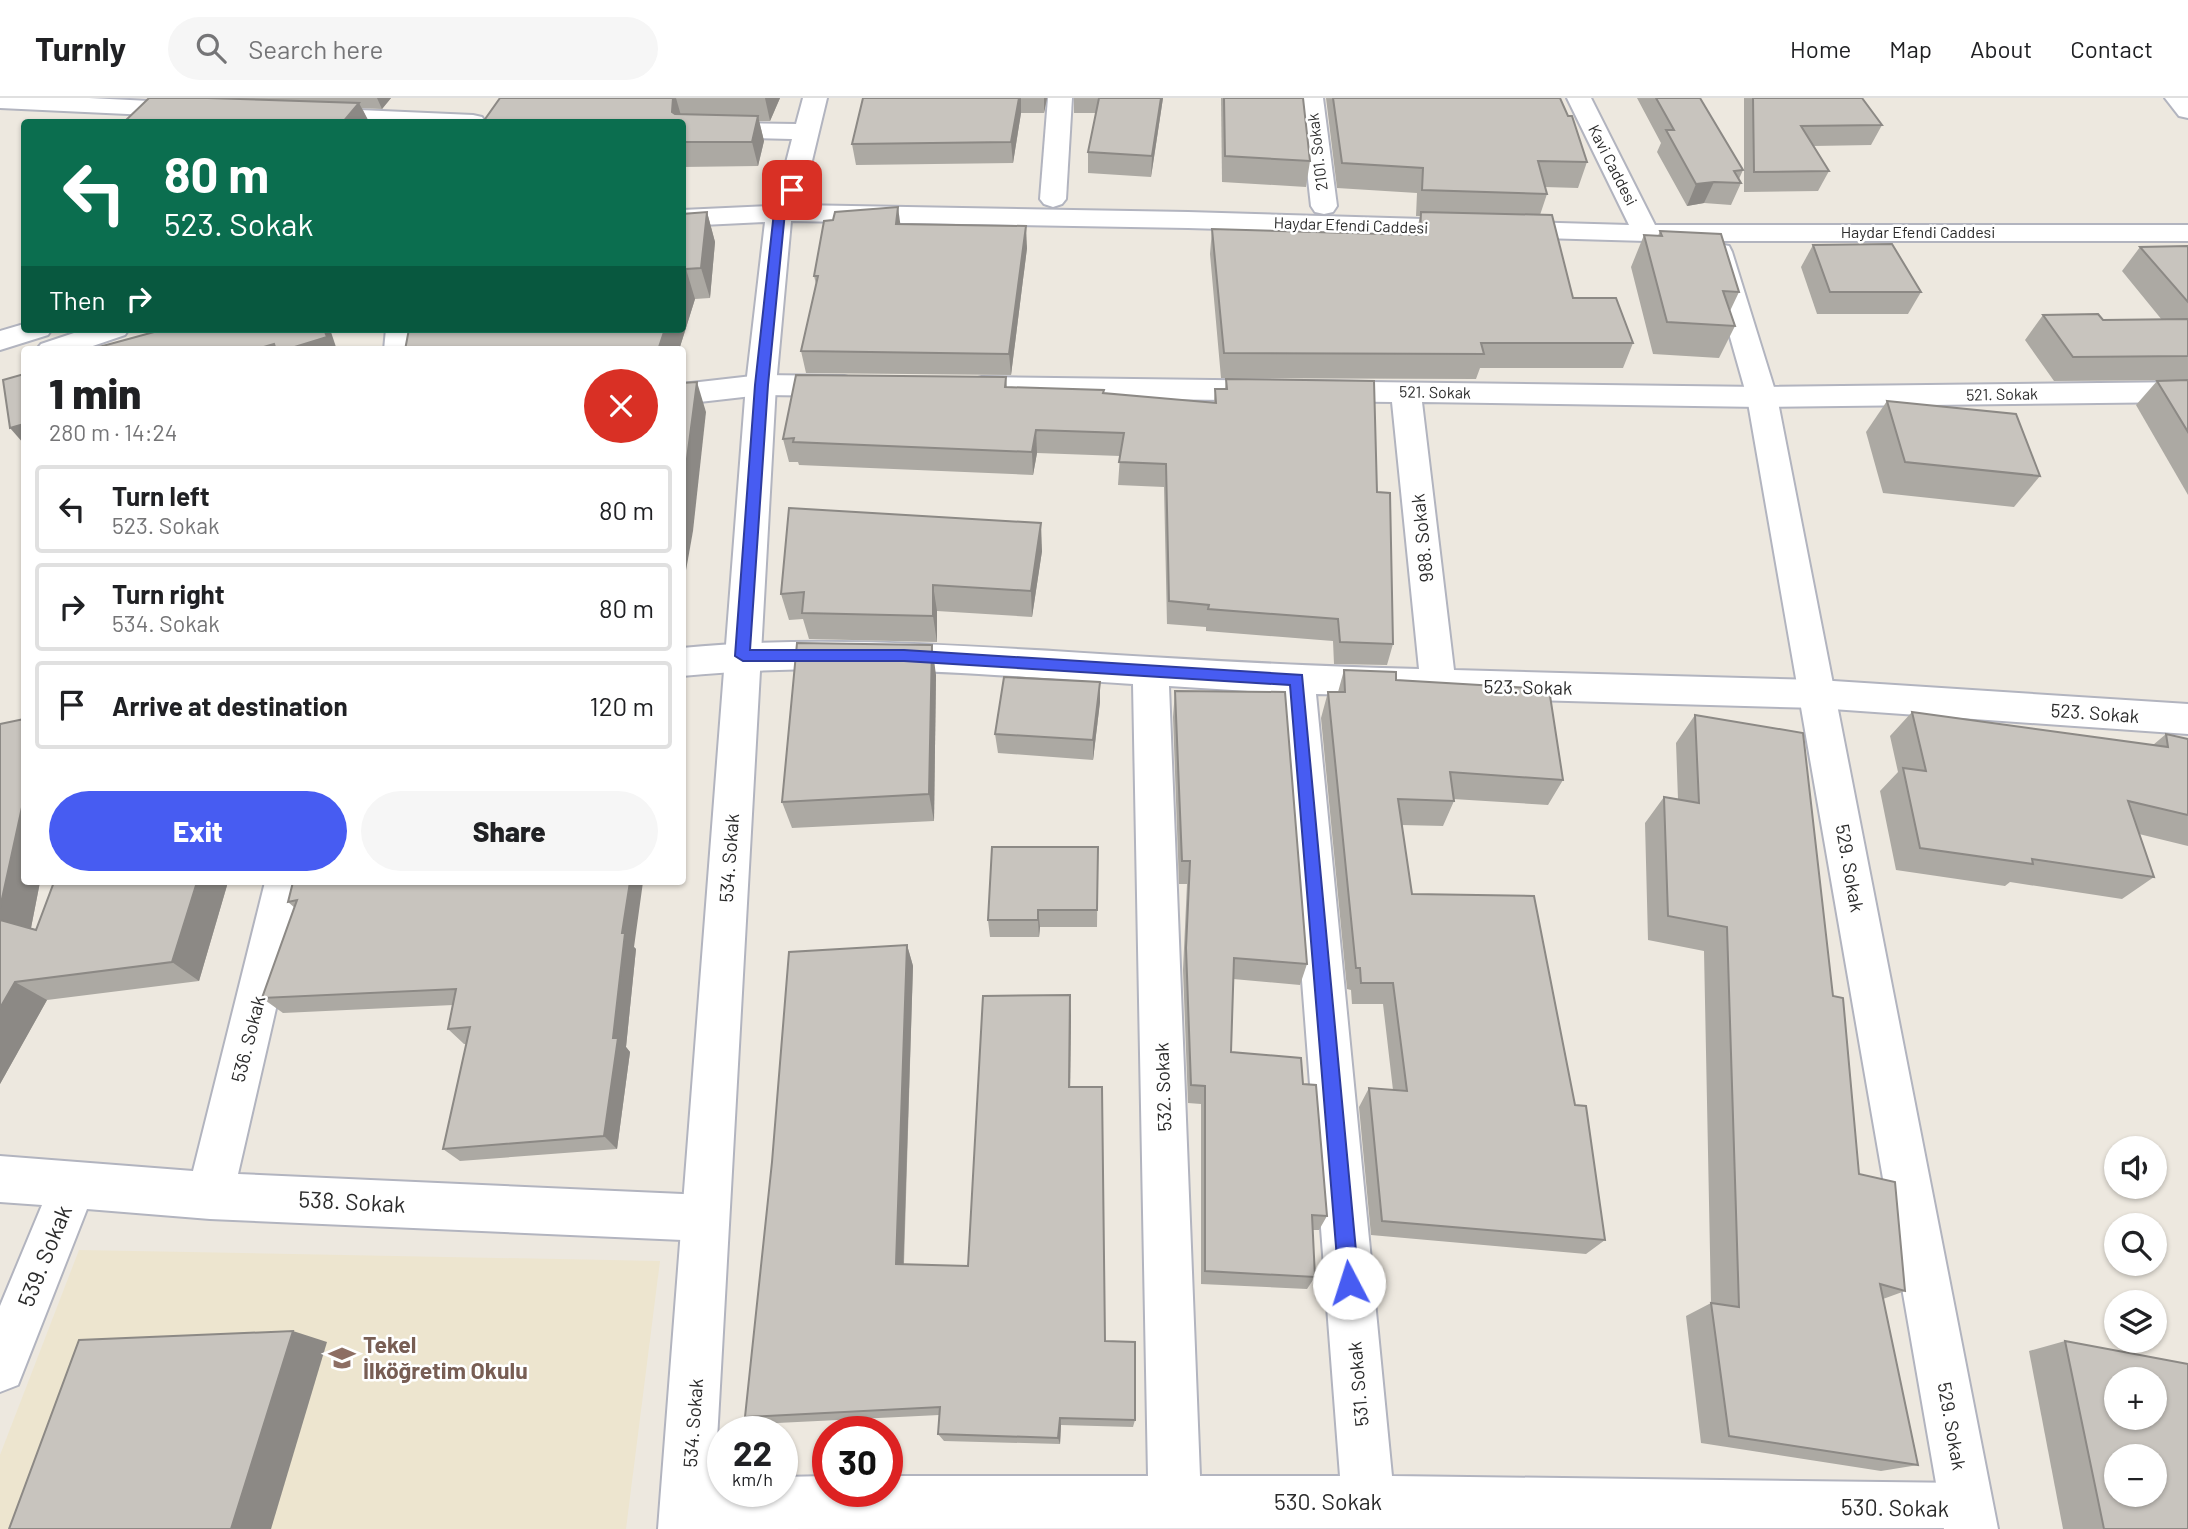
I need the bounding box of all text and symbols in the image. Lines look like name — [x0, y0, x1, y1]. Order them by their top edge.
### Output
search box — [168, 17, 658, 80]
text: Turnly — [35, 28, 126, 68]
icon: search — [192, 29, 230, 67]
text: Search here — [248, 33, 383, 64]
text: Home — [1790, 34, 1851, 63]
text: Map — [1889, 34, 1932, 63]
text: About — [1970, 34, 2032, 63]
text: Contact — [2070, 34, 2153, 63]
street label: 2101. Sokak — [1302, 112, 1331, 192]
street label: Kavi Caddesi — [1585, 121, 1642, 208]
text: 80 m — [164, 144, 269, 203]
icon: left — [49, 147, 140, 238]
pin — [762, 160, 822, 220]
icon: arrive — [773, 171, 811, 209]
text: 523. Sokak — [164, 204, 313, 242]
street label: Haydar Efendi Caddesi — [1273, 212, 1429, 237]
street label: Haydar Efendi Caddesi — [1841, 222, 1995, 241]
icon: right — [120, 280, 158, 318]
text: Then — [49, 284, 106, 315]
text: 1 min — [49, 367, 141, 417]
button: close — [584, 369, 658, 443]
street label: 521. Sokak — [1399, 381, 1471, 402]
street label: 521. Sokak — [1966, 383, 2038, 404]
text: 280 m · 14:24 — [49, 418, 177, 446]
text: Turn left — [112, 480, 210, 511]
icon: left — [53, 490, 91, 528]
street label: 988. Sokak — [1405, 493, 1438, 583]
text: 80 m — [599, 494, 654, 525]
text: 523. Sokak — [112, 511, 219, 539]
text: Turn right — [112, 578, 225, 609]
icon: right — [53, 588, 91, 626]
text: 80 m — [599, 592, 654, 623]
text: 534. Sokak — [112, 609, 220, 637]
street label: 523. Sokak — [1483, 674, 1573, 699]
icon: arrive — [53, 686, 91, 724]
text: Arrive at destination — [112, 690, 348, 721]
text: 120 m — [590, 690, 654, 721]
street label: 523. Sokak — [2050, 698, 2140, 727]
button: Exit — [49, 791, 347, 871]
button: Share — [361, 791, 658, 871]
street label: 534. Sokak — [714, 813, 743, 903]
street label: 529. Sokak — [1831, 822, 1870, 914]
street label: 536. Sokak — [226, 993, 269, 1085]
street label: 532. Sokak — [1149, 1042, 1176, 1132]
map controls — [2104, 1136, 2167, 1507]
button: sound — [2104, 1136, 2167, 1199]
street label: 538. Sokak — [298, 1184, 406, 1218]
street label: 539. Sokak — [11, 1201, 77, 1311]
button: search — [2104, 1213, 2167, 1276]
position arrow — [1312, 1246, 1386, 1320]
button: layers — [2104, 1290, 2167, 1353]
place label: Tekel İlköğretim Okulu — [363, 1330, 528, 1384]
street label: 531. Sokak — [1342, 1341, 1373, 1427]
school or university icon: Tekel İlköğretim Okulu — [327, 1343, 357, 1373]
button: + — [2104, 1367, 2167, 1430]
street label: 534. Sokak — [678, 1378, 707, 1468]
street label: 529. Sokak — [1933, 1380, 1972, 1472]
speed limit sign: 30 — [812, 1416, 903, 1507]
text: 22 — [733, 1431, 772, 1473]
button: − — [2104, 1444, 2167, 1507]
text: km/h — [732, 1468, 773, 1490]
street label: 530. Sokak — [1274, 1487, 1382, 1515]
street label: 530. Sokak — [1841, 1492, 1949, 1522]

